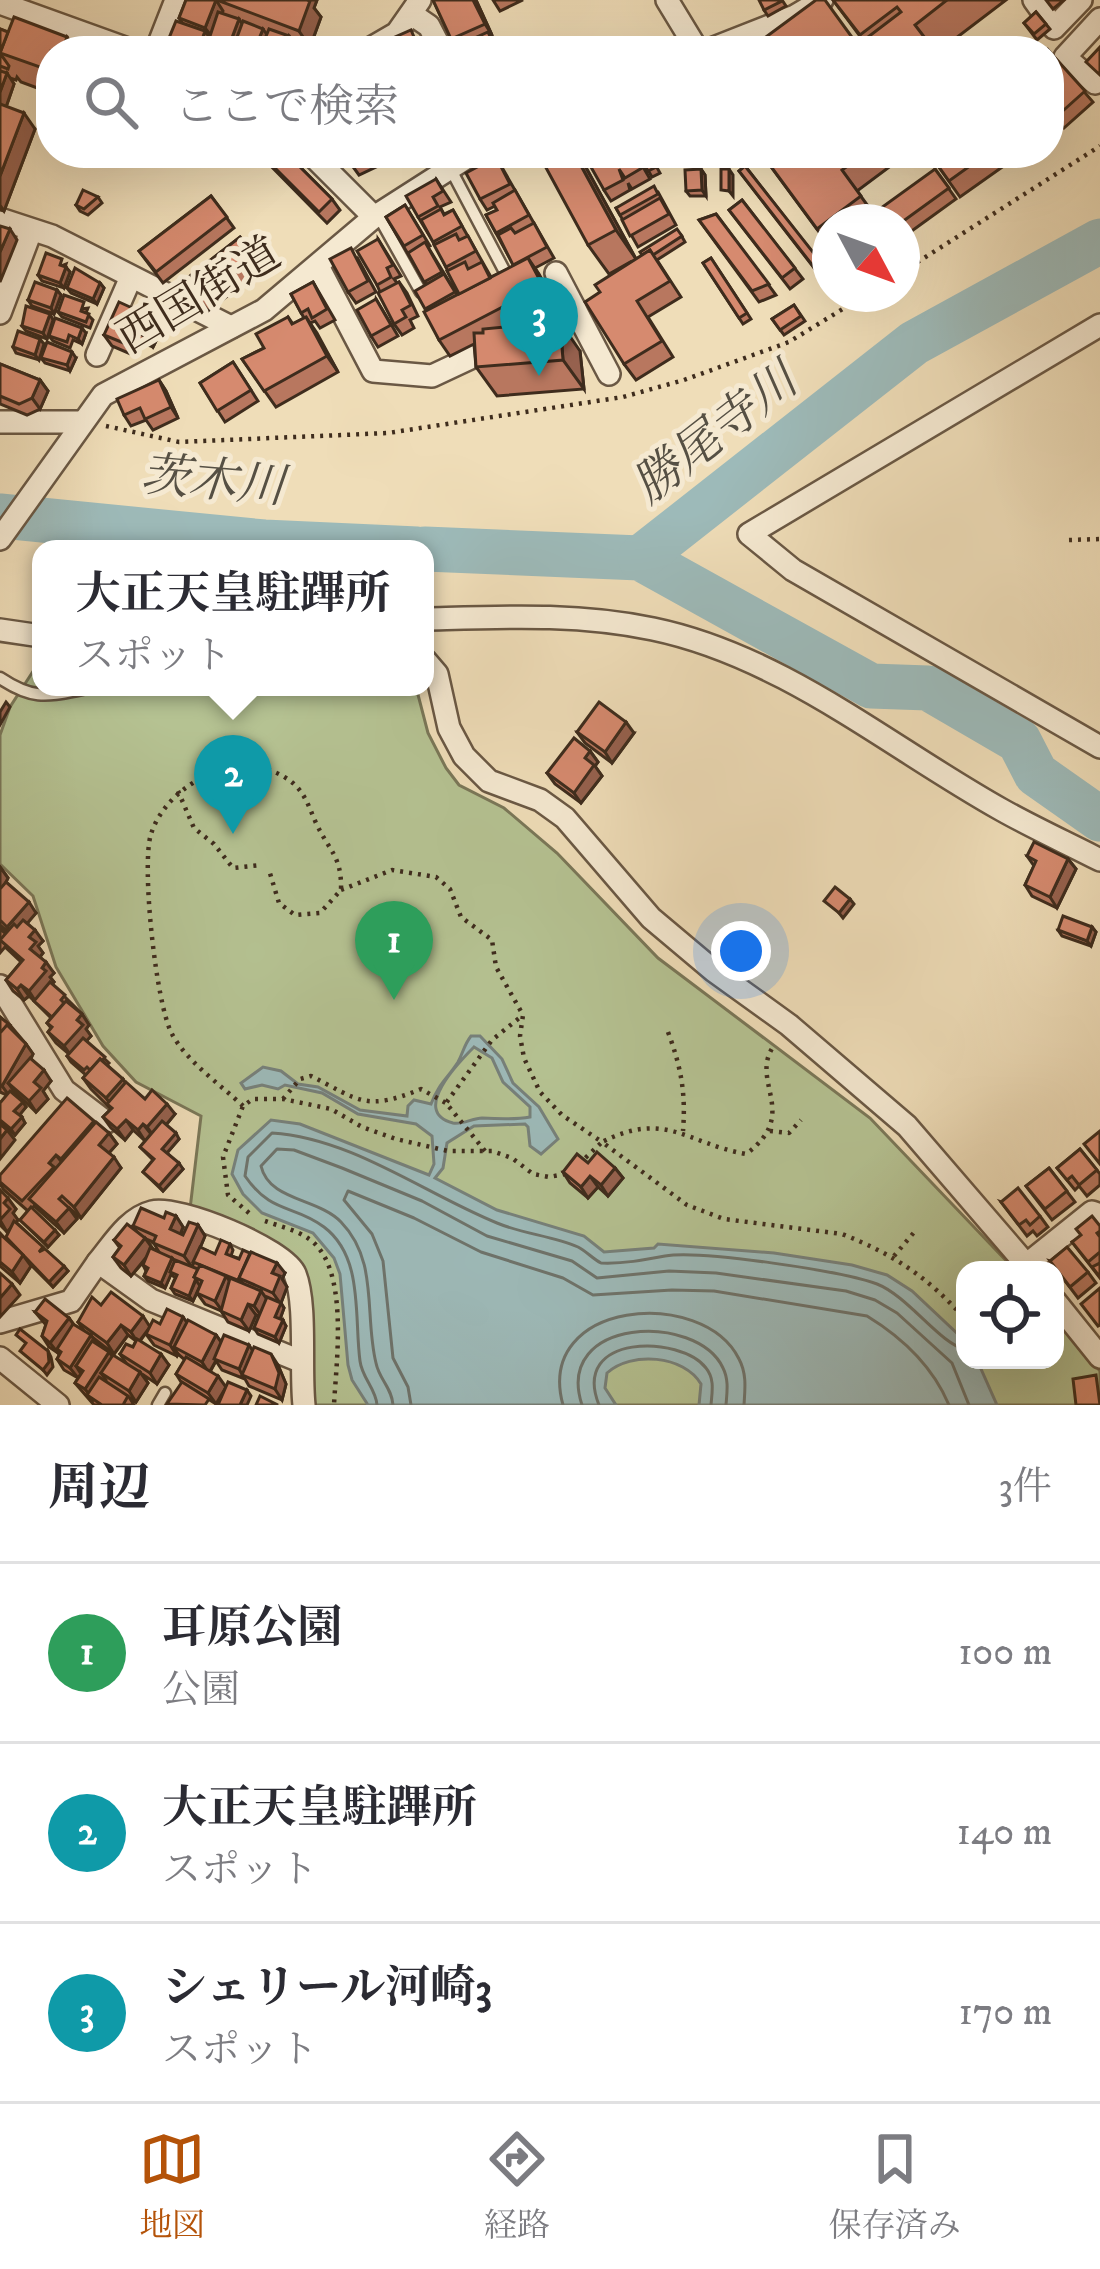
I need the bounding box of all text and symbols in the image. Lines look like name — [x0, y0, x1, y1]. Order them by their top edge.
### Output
search box — [36, 36, 1064, 168]
icon: search — [78, 69, 144, 135]
text: ここで検索 — [174, 80, 399, 136]
north arrow — [812, 204, 920, 312]
street label: 西国街道 — [108, 226, 291, 367]
pin: 3 — [500, 277, 578, 376]
water label: 勝尾寺川 — [622, 349, 814, 517]
water label: 茨木川 — [138, 446, 292, 519]
popup — [32, 540, 434, 696]
text: 大正天皇駐蹕所 — [75, 567, 391, 623]
text: スポット — [75, 632, 232, 681]
pin: 2 — [194, 735, 272, 834]
pin: 1 — [355, 901, 433, 1000]
your location — [711, 921, 771, 981]
map controls — [956, 1261, 1064, 1369]
button: locate — [956, 1261, 1064, 1369]
text: 周辺 — [48, 1457, 150, 1521]
text: 3件 — [998, 1463, 1052, 1512]
text: 耳原公園 — [162, 1601, 342, 1657]
text: 1 — [80, 1628, 94, 1677]
text: 100 m — [958, 1628, 1052, 1677]
text: 公園 — [162, 1666, 240, 1715]
text: 大正天皇駐蹕所 — [162, 1781, 477, 1837]
text: 2 — [77, 1808, 97, 1857]
text: 140 m — [957, 1808, 1052, 1857]
text: スポット — [162, 1846, 318, 1895]
text: シェリール河崎3 — [162, 1961, 492, 2017]
text: 3 — [80, 1988, 94, 2037]
text: 170 m — [958, 1988, 1052, 2037]
text: スポット — [162, 2026, 318, 2075]
tab: 地図 — [139, 2126, 205, 2247]
tab: 経路 — [484, 2126, 550, 2247]
tab: 保存済み — [829, 2126, 961, 2247]

